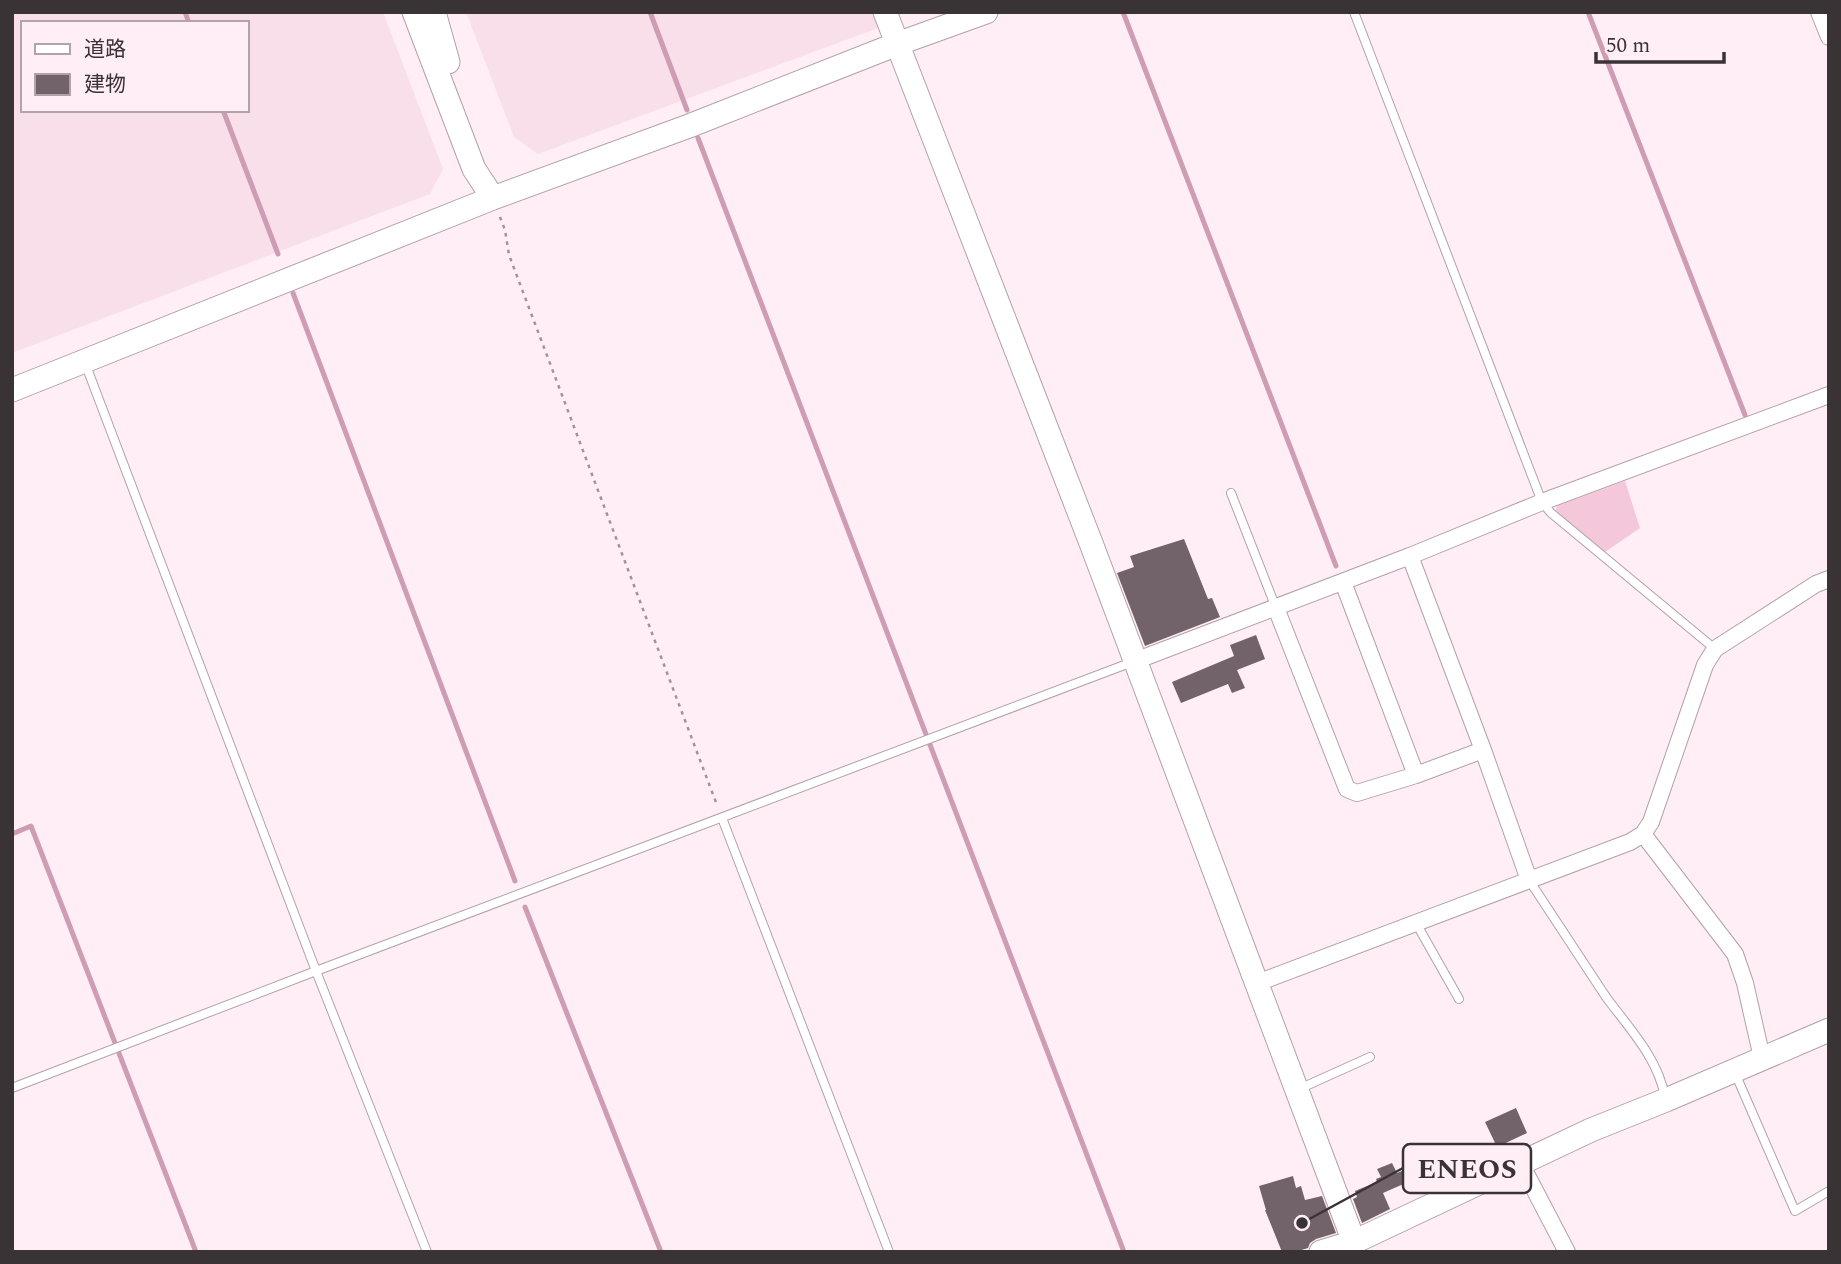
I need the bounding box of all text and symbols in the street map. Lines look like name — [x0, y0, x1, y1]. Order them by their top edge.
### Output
legend — [21, 21, 248, 112]
scale bar — [1596, 21, 1724, 65]
text: 50 m — [1606, 30, 1650, 62]
text: 道路 — [84, 34, 126, 66]
text: 建物 — [84, 69, 126, 101]
callout: ENEOS — [1403, 1144, 1531, 1193]
text: ENEOS — [1417, 1148, 1517, 1191]

